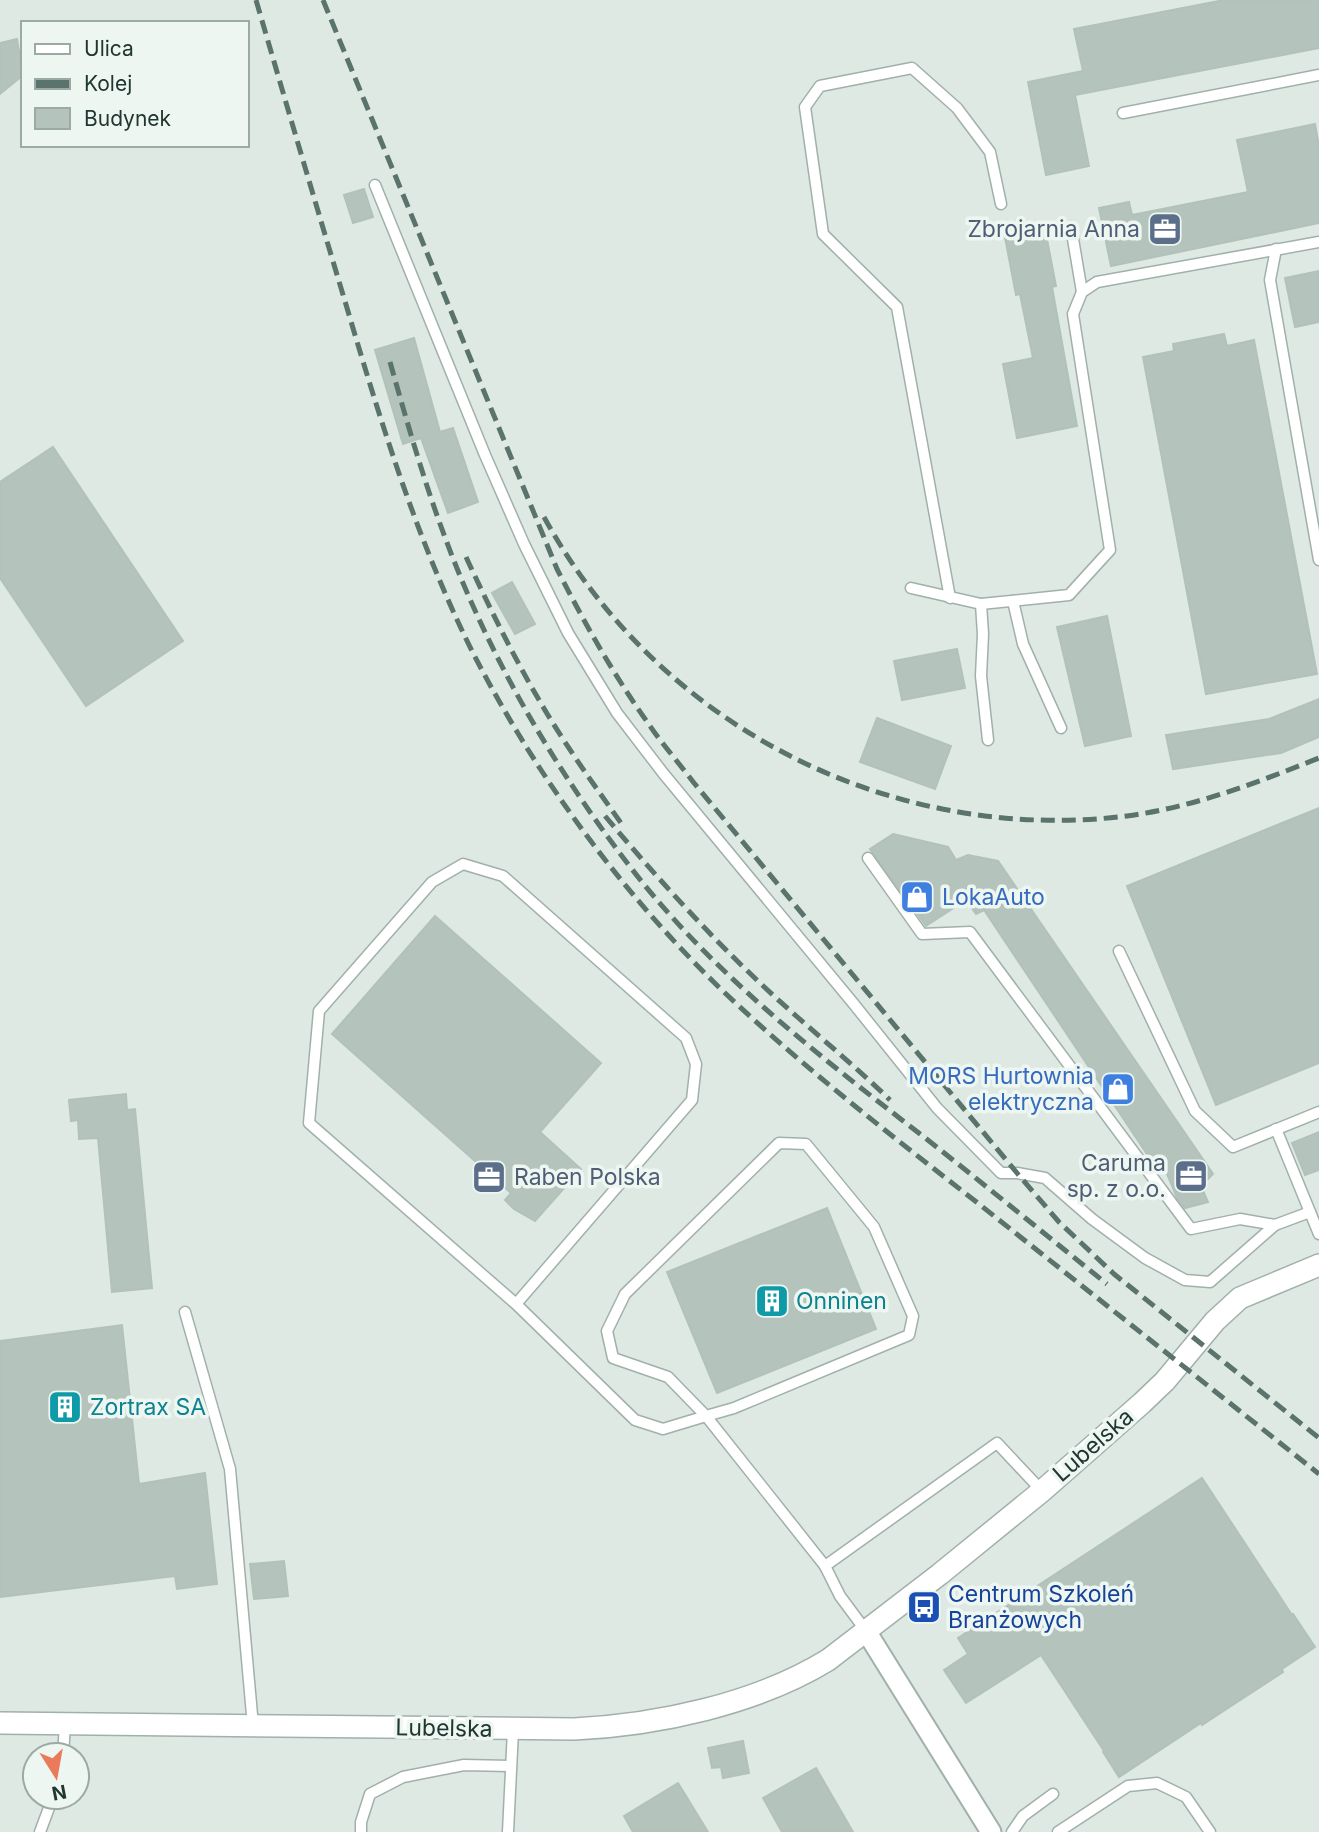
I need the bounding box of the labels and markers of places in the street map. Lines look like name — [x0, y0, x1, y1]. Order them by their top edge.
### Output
office icon: Zbrojarnia Anna — [1146, 210, 1184, 248]
place label: Zbrojarnia Anna — [967, 215, 1140, 243]
shop icon: LokaAuto — [898, 878, 936, 916]
place label: LokaAuto — [942, 883, 1045, 911]
place label: MORS Hurtownia elektryczna — [908, 1062, 1094, 1116]
shop icon: MORS Hurtownia elektryczna — [1099, 1070, 1137, 1108]
place label: Caruma sp. z o.o. — [1067, 1149, 1166, 1203]
office icon: Caruma sp. z o.o. — [1172, 1157, 1210, 1195]
office icon: Raben Polska — [470, 1158, 508, 1196]
place label: Raben Polska — [514, 1163, 661, 1191]
building icon: Onninen — [753, 1282, 791, 1320]
place label: Onninen — [796, 1287, 887, 1315]
building icon: Zortrax SA — [46, 1388, 84, 1426]
place label: Zortrax SA — [90, 1393, 206, 1421]
place label: Centrum Szkoleń Branżowych — [948, 1580, 1134, 1634]
bus stop icon: Centrum Szkoleń Branżowych — [905, 1588, 943, 1626]

